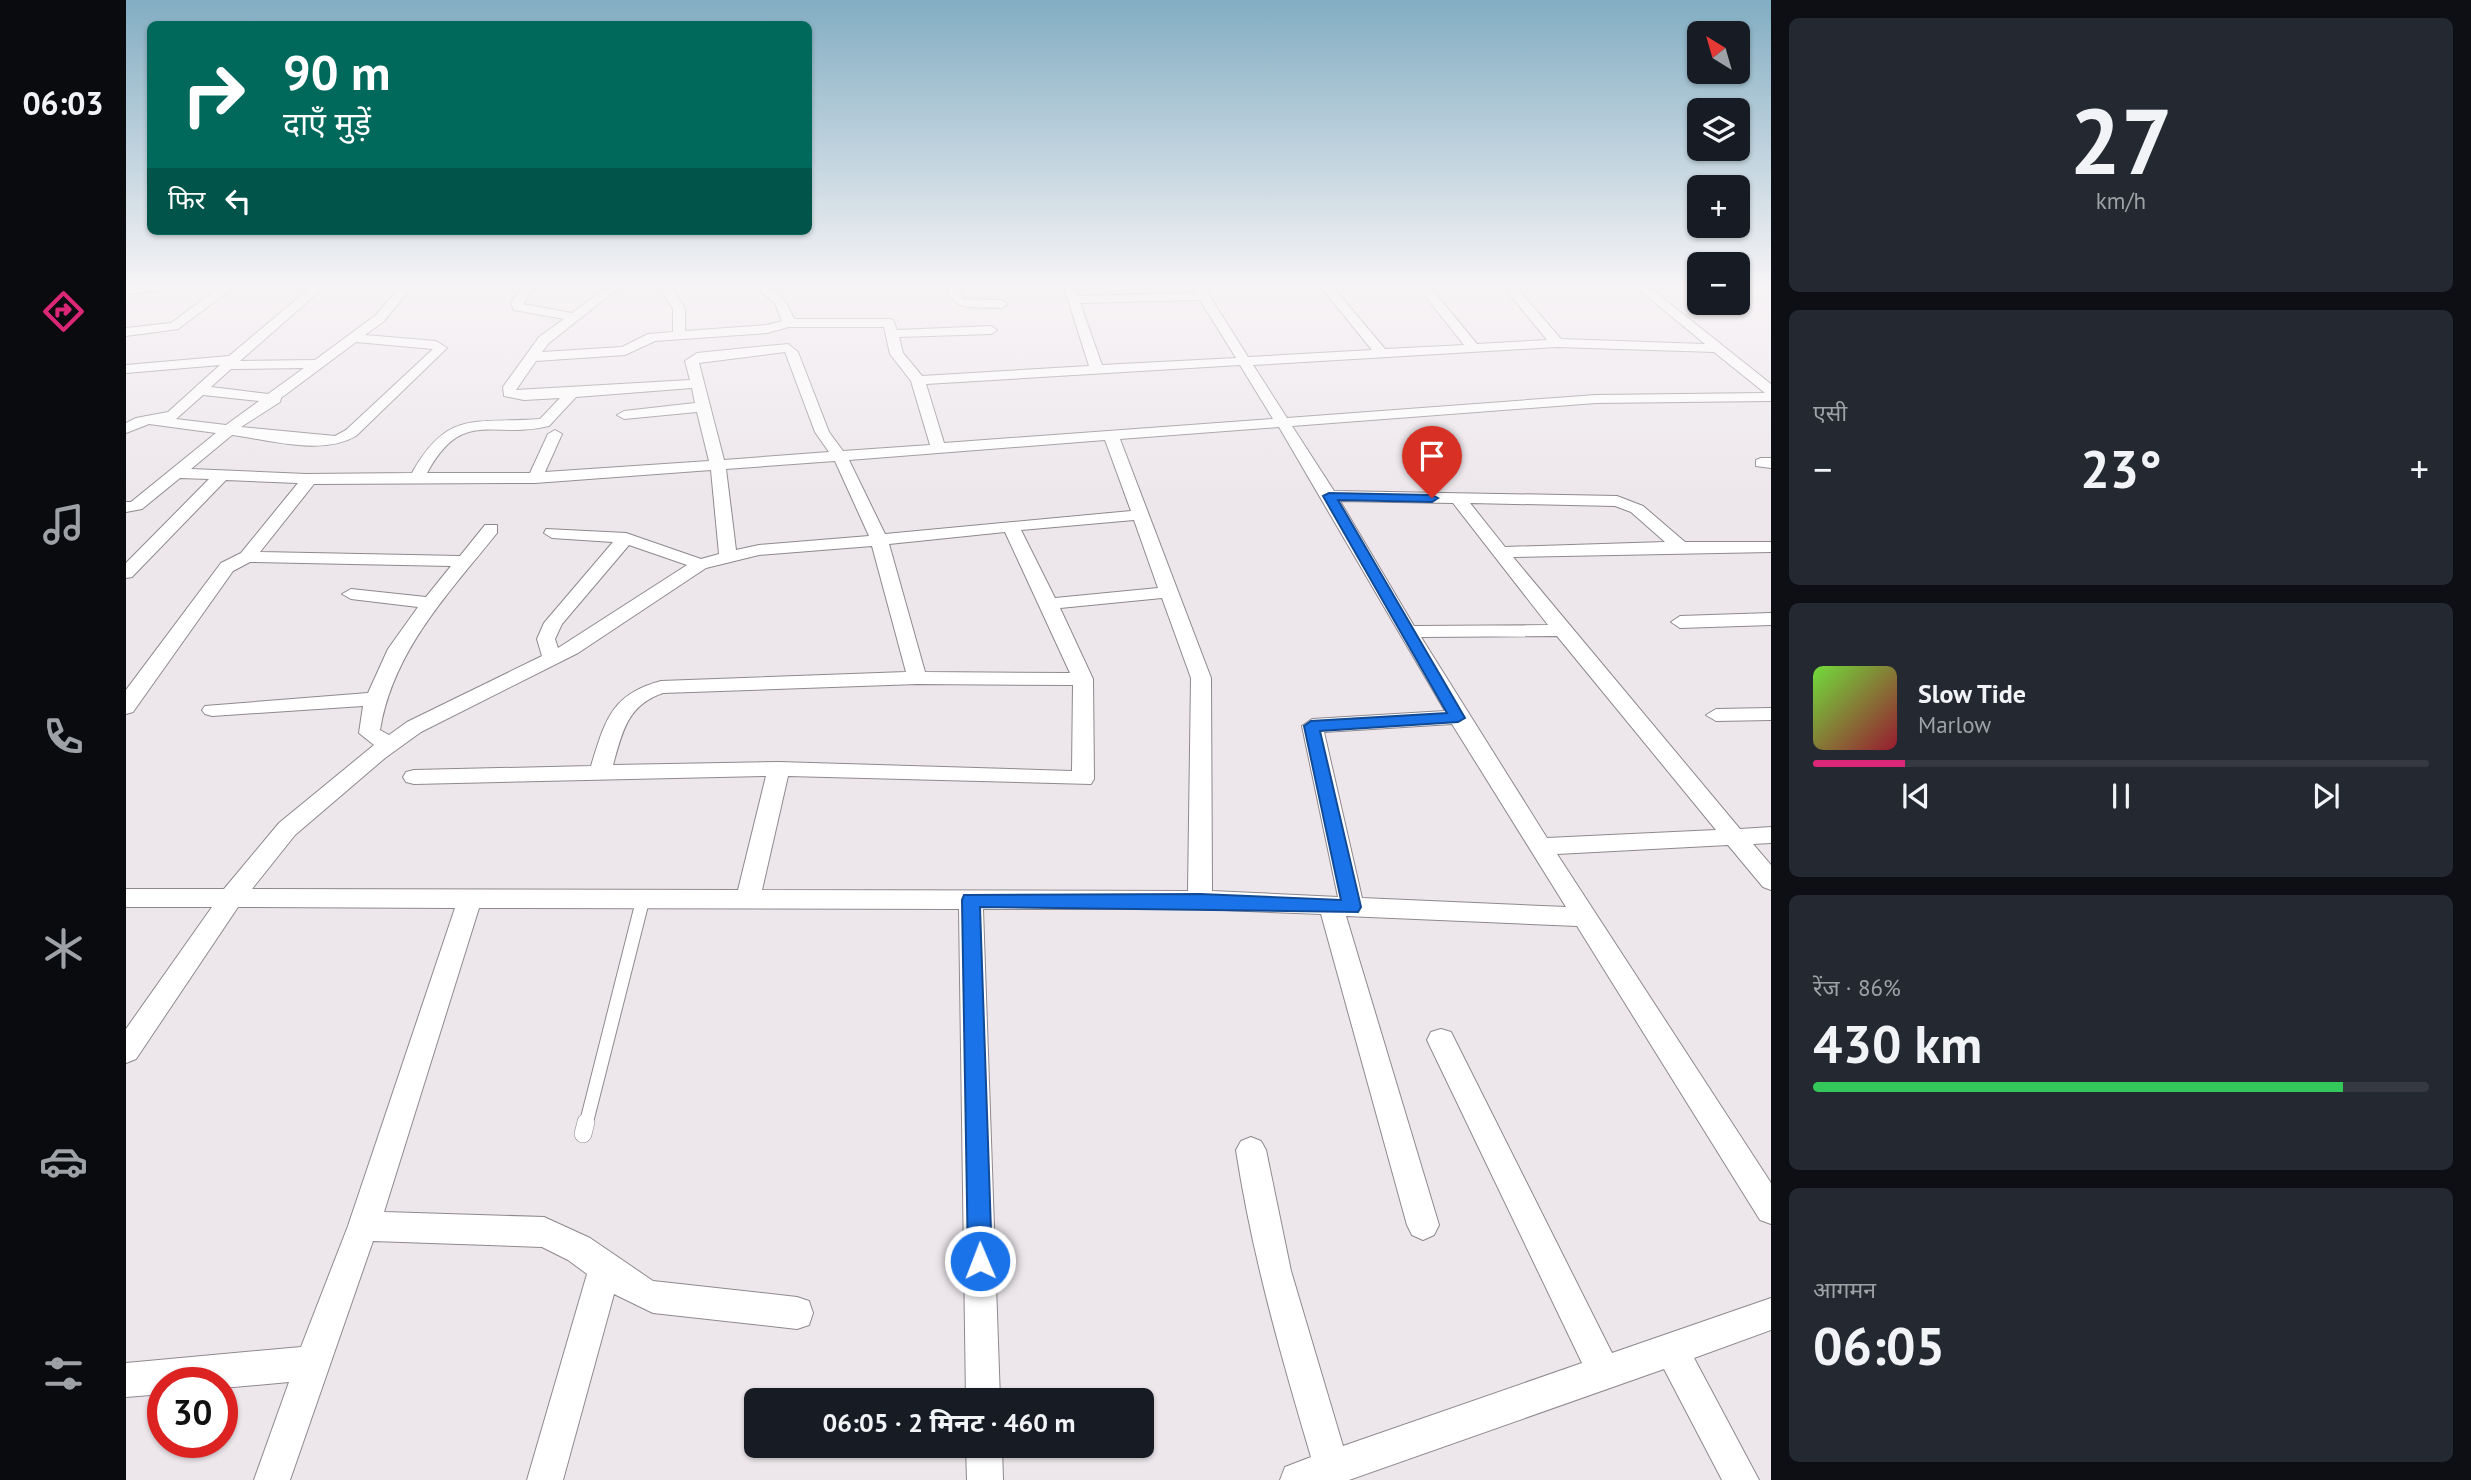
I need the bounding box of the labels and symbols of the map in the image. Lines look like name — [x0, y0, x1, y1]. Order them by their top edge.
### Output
north arrow — [1687, 21, 1750, 84]
pin — [1402, 426, 1462, 498]
position arrow — [943, 1224, 1017, 1298]
speed limit sign: 30 — [147, 1367, 238, 1458]

